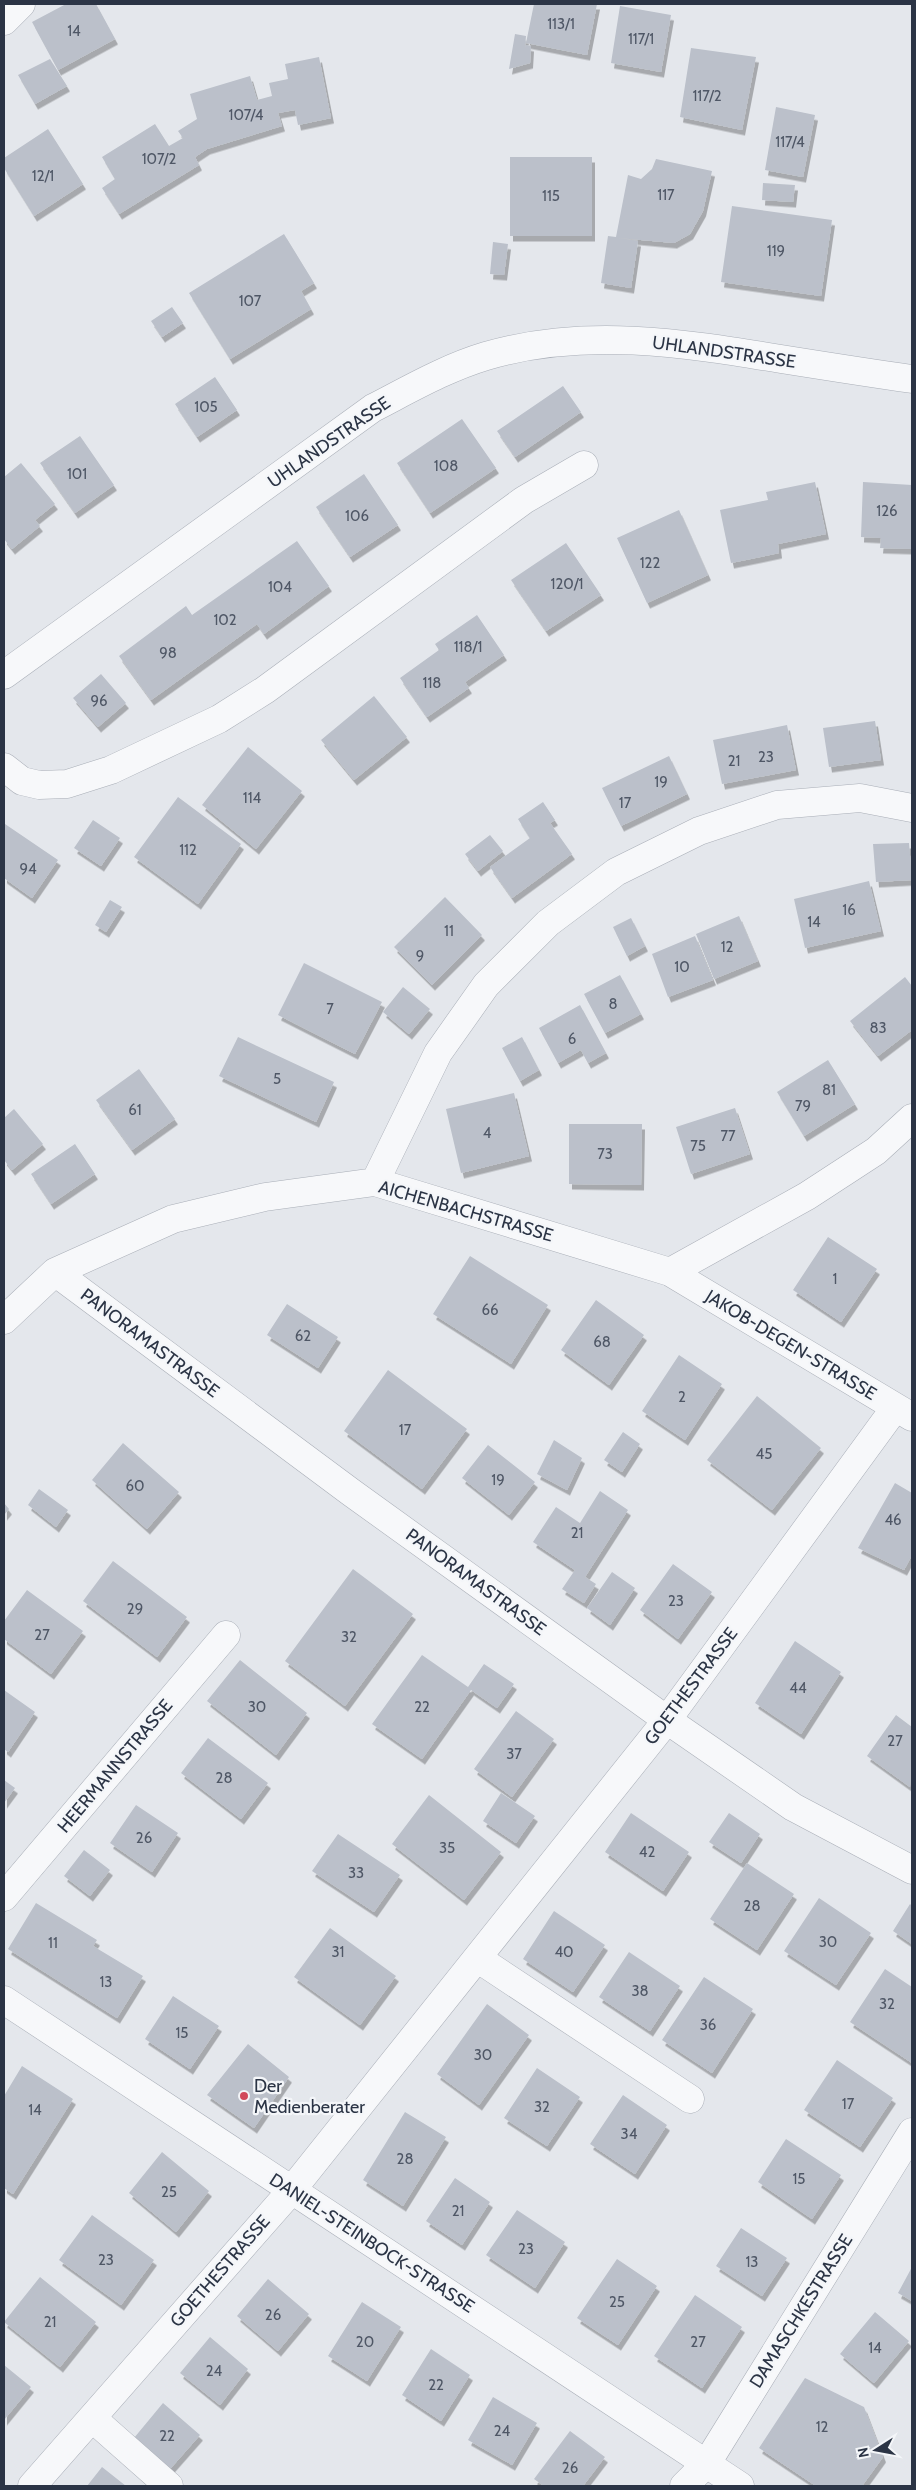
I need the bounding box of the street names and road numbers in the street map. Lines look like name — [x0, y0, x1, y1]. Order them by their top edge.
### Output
street label: UHLANDSTRASSE — [651, 331, 797, 373]
street label: UHLANDSTRASSE — [263, 391, 395, 492]
street label: AICHENBACHSTRASSE — [376, 1176, 556, 1246]
street label: PANORAMASTRASSE — [76, 1284, 224, 1402]
street label: JAKOB-DEGEN-STRASSE — [701, 1285, 881, 1405]
street label: PANORAMASTRASSE — [402, 1524, 550, 1640]
street label: GOETHESTRASSE — [640, 1623, 742, 1749]
street label: HEERMANNSTRASSE — [53, 1695, 177, 1837]
street label: DANIEL-STEINBOCK-STRASSE — [265, 2168, 479, 2318]
street label: GOETHESTRASSE — [165, 2210, 275, 2332]
street label: DAMASCHKESTRASSE — [745, 2230, 857, 2392]

